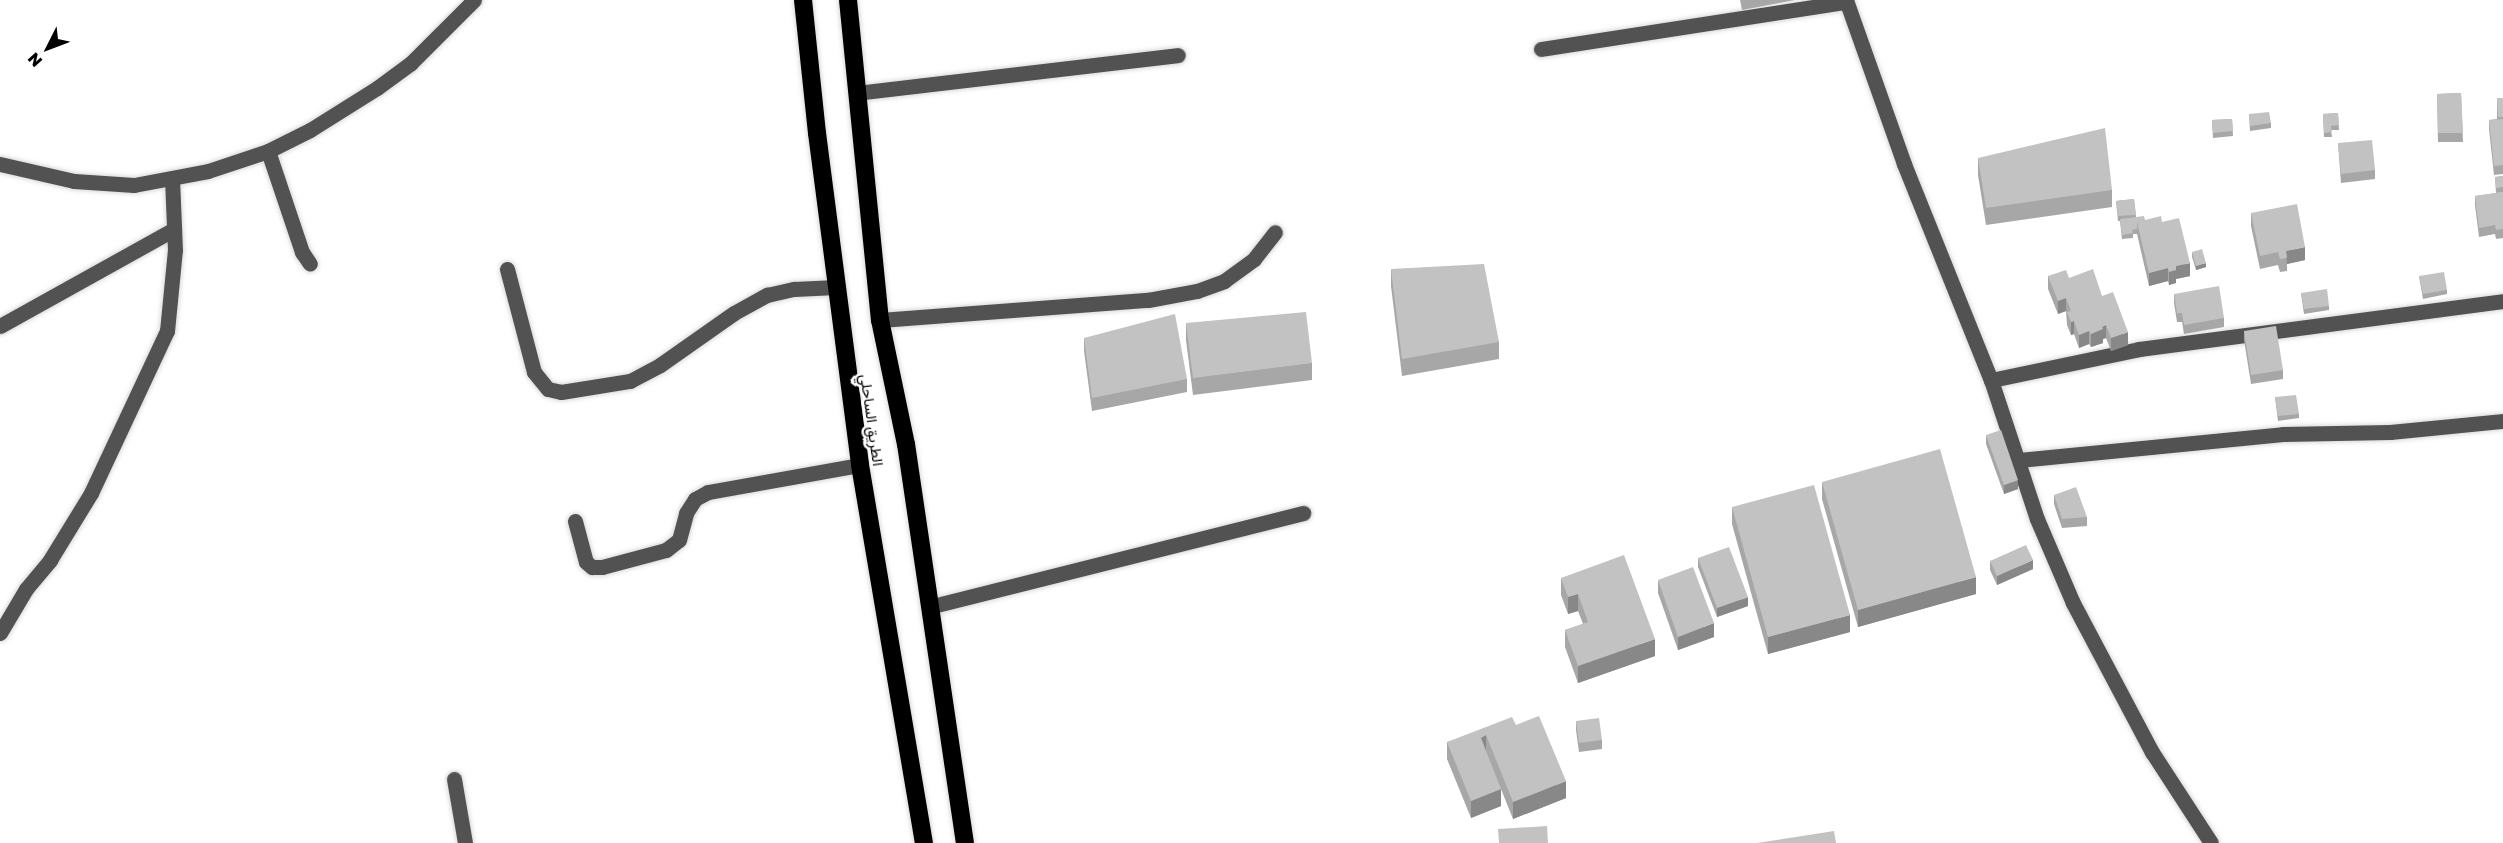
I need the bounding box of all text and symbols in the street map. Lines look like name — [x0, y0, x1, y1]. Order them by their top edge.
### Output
north arrow — [18, 18, 78, 78]
text: N — [23, 49, 46, 71]
street label: الطريق الساحلي — [857, 373, 887, 467]

